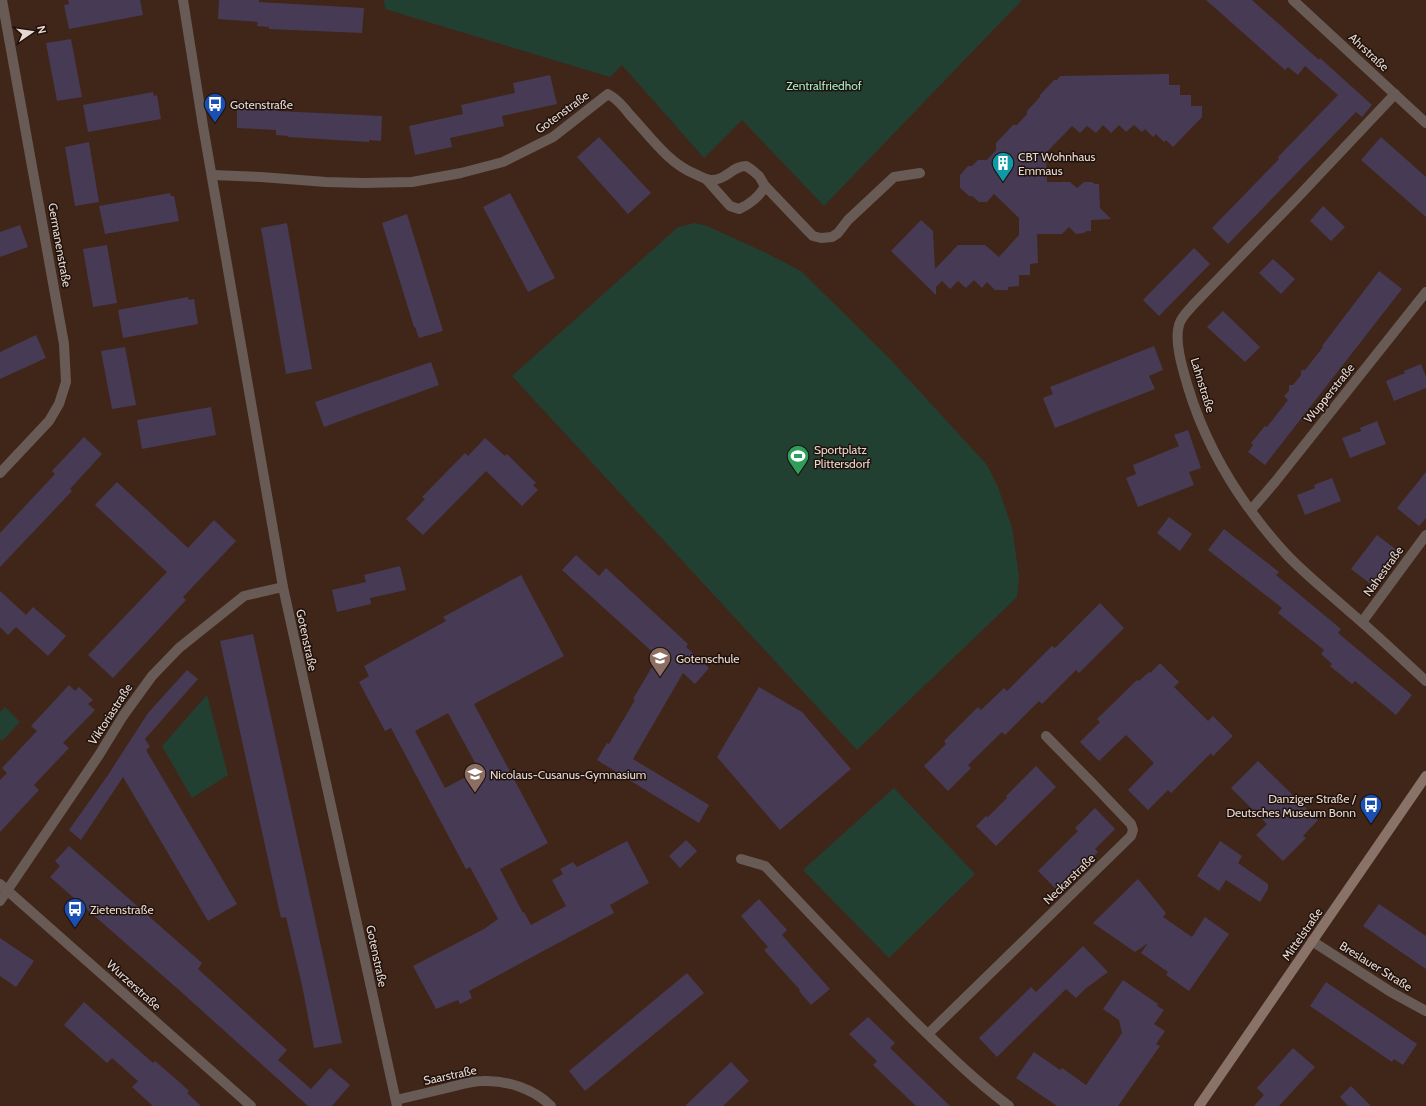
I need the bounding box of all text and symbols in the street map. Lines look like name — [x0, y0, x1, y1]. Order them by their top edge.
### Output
north arrow — [12, 12, 52, 52]
text: N — [34, 24, 49, 35]
street label: Ahrstraße — [1346, 30, 1392, 74]
park label: Zentralfriedhof — [786, 78, 862, 93]
street label: Gotenstraße — [532, 87, 592, 137]
bus stop icon: Gotenstraße — [202, 91, 228, 124]
place label: Gotenstraße — [230, 97, 293, 112]
place label: CBT Wohnhaus Emmaus — [1018, 149, 1096, 178]
building icon: CBT Wohnhaus Emmaus — [990, 150, 1016, 183]
street label: Germanenstraße — [45, 202, 75, 288]
street label: Lahnstraße — [1188, 356, 1218, 414]
street label: Wupperstraße — [1300, 360, 1358, 426]
place label: Sportplatz Plittersdorf — [814, 442, 870, 471]
sports icon: Sportplatz Plittersdorf — [785, 443, 811, 476]
street label: Nahestraße — [1360, 543, 1406, 599]
street label: Gotenstraße — [293, 608, 321, 672]
school or university icon: Gotenschule — [647, 645, 673, 678]
place label: Gotenschule — [676, 651, 740, 666]
street label: Viktoriastraße — [85, 681, 135, 747]
school or university icon: Nicolaus-Cusanus-Gymnasium — [462, 761, 488, 794]
place label: Nicolaus-Cusanus-Gymnasium — [490, 767, 646, 782]
place label: Danziger Straße / Deutsches Museum Bonn — [1226, 791, 1357, 820]
bus stop icon: Danziger Straße / Deutsches Museum Bonn — [1358, 792, 1384, 825]
street label: Neckarstraße — [1040, 851, 1098, 907]
bus stop icon: Zietenstraße — [62, 896, 88, 929]
place label: Zietenstraße — [90, 902, 154, 917]
street label: Mittelstraße — [1278, 905, 1326, 963]
street label: Gotenstraße — [363, 924, 391, 988]
street label: Breslauer Straße — [1337, 938, 1415, 994]
street label: Wurzerstraße — [104, 957, 164, 1013]
street label: Saarstraße — [422, 1062, 478, 1088]

